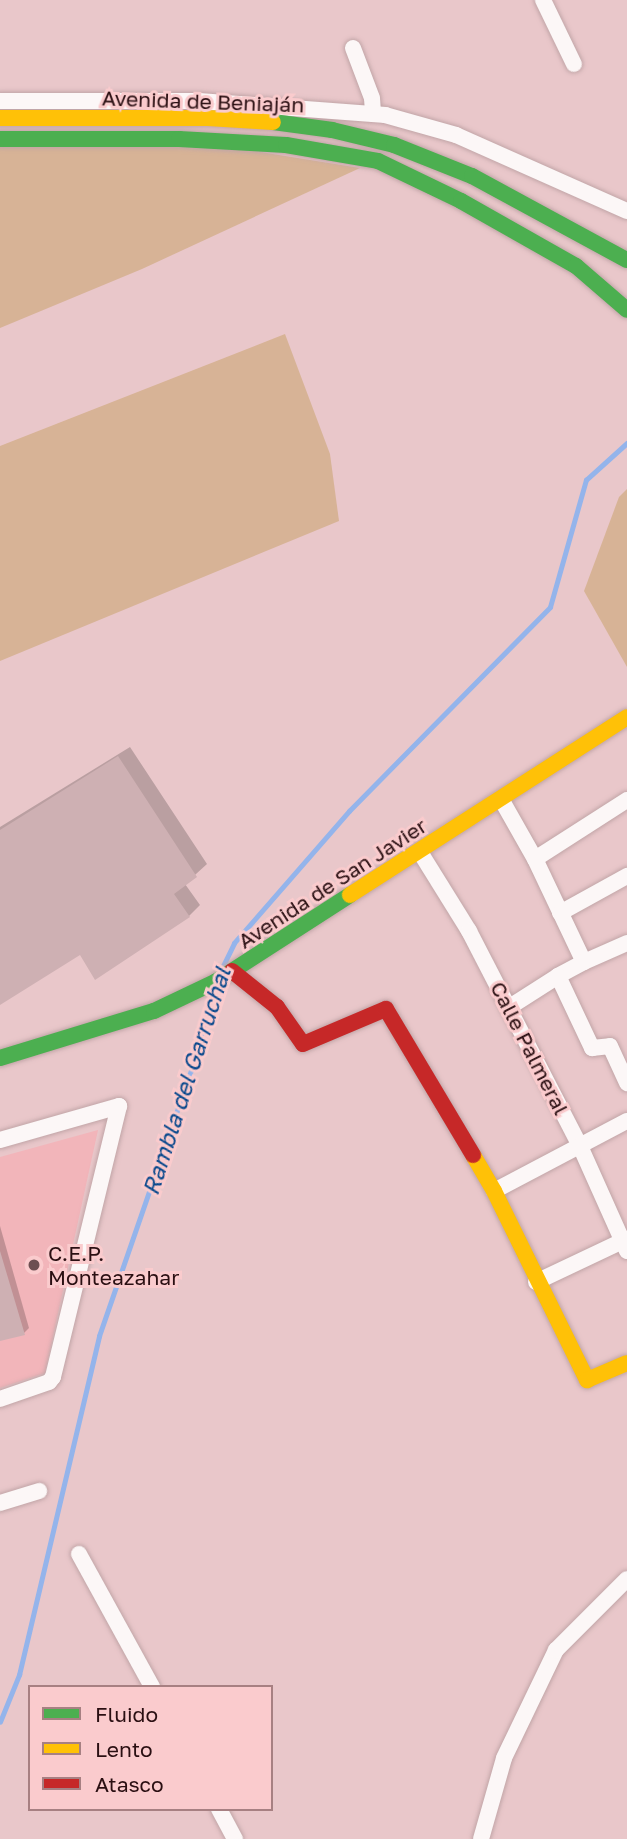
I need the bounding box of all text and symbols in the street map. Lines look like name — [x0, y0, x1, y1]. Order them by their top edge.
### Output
street label: Avenida de Beniaján — [101, 85, 305, 117]
street label: Avenida de San Javier — [233, 813, 431, 953]
water label: Rambla del Garruchal — [136, 964, 236, 1198]
street label: Calle Palmeral — [486, 977, 574, 1119]
place label: C.E.P. Monteazahar — [48, 1240, 179, 1290]
marker: C.E.P. Monteazahar — [26, 1257, 42, 1273]
legend — [28, 1685, 273, 1811]
text: Fluido — [95, 1701, 158, 1727]
text: Lento — [95, 1736, 153, 1762]
text: Atasco — [95, 1771, 164, 1797]

